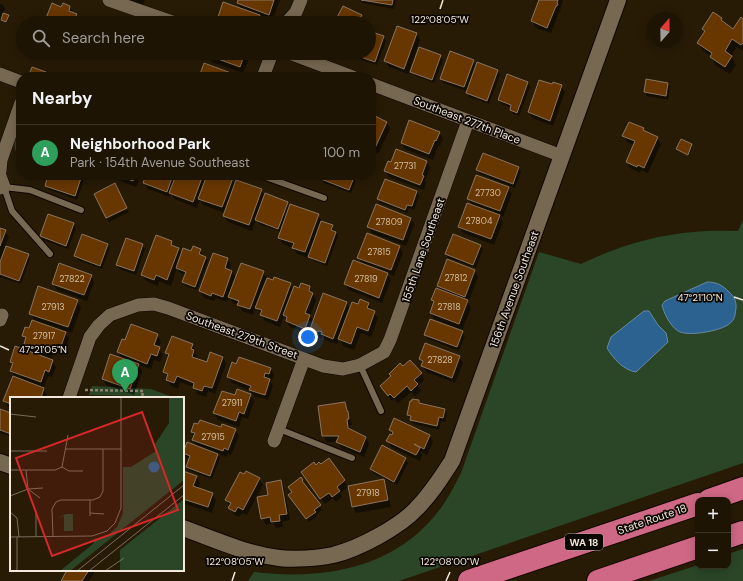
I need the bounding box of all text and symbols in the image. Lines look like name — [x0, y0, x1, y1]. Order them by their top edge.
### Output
north arrow — [647, 12, 683, 48]
text: 122°08'05"W — [411, 13, 469, 26]
search box — [16, 16, 376, 60]
icon: search — [30, 27, 52, 49]
text: Search here — [62, 28, 145, 48]
text: Nearby — [32, 87, 92, 109]
street label: Southeast 277th Place — [412, 93, 522, 147]
text: Neighborhood Park — [70, 134, 211, 154]
text: A — [40, 144, 50, 161]
text: 100 m — [323, 144, 360, 161]
text: Park · 154th Avenue Southeast — [70, 154, 250, 171]
house number: 27731 — [394, 160, 416, 172]
house number: 27730 — [475, 187, 501, 199]
street label: 155th Lane Southeast — [399, 196, 447, 304]
house number: 27804 — [466, 215, 493, 227]
house number: 27809 — [376, 216, 403, 228]
street label: 156th Avenue Southeast — [486, 229, 542, 349]
house number: 27815 — [367, 246, 391, 258]
house number: 27812 — [445, 272, 467, 284]
house number: 27822 — [59, 273, 85, 285]
house number: 27819 — [354, 273, 378, 285]
text: 47°21'10"N — [677, 291, 723, 304]
house number: 27913 — [41, 301, 65, 313]
house number: 27818 — [437, 301, 461, 313]
street label: Southeast 279th Street — [184, 308, 300, 362]
your location — [298, 327, 318, 347]
house number: 27917 — [33, 330, 56, 342]
text: 47°21'05"N — [19, 343, 67, 356]
house number: 27828 — [427, 354, 453, 366]
pin: A — [112, 359, 138, 392]
inset map — [10, 397, 184, 571]
house number: 27911 — [222, 397, 243, 409]
house number: 27915 — [201, 431, 225, 443]
house number: 27918 — [356, 487, 380, 499]
map controls — [695, 497, 731, 569]
button: + — [695, 497, 731, 533]
street label: State Route 18 — [616, 501, 688, 537]
button: − — [695, 533, 731, 569]
road number: WA 18 — [565, 534, 603, 550]
text: 122°08'05"W — [206, 555, 264, 568]
text: 122°08'00"W — [421, 555, 480, 568]

